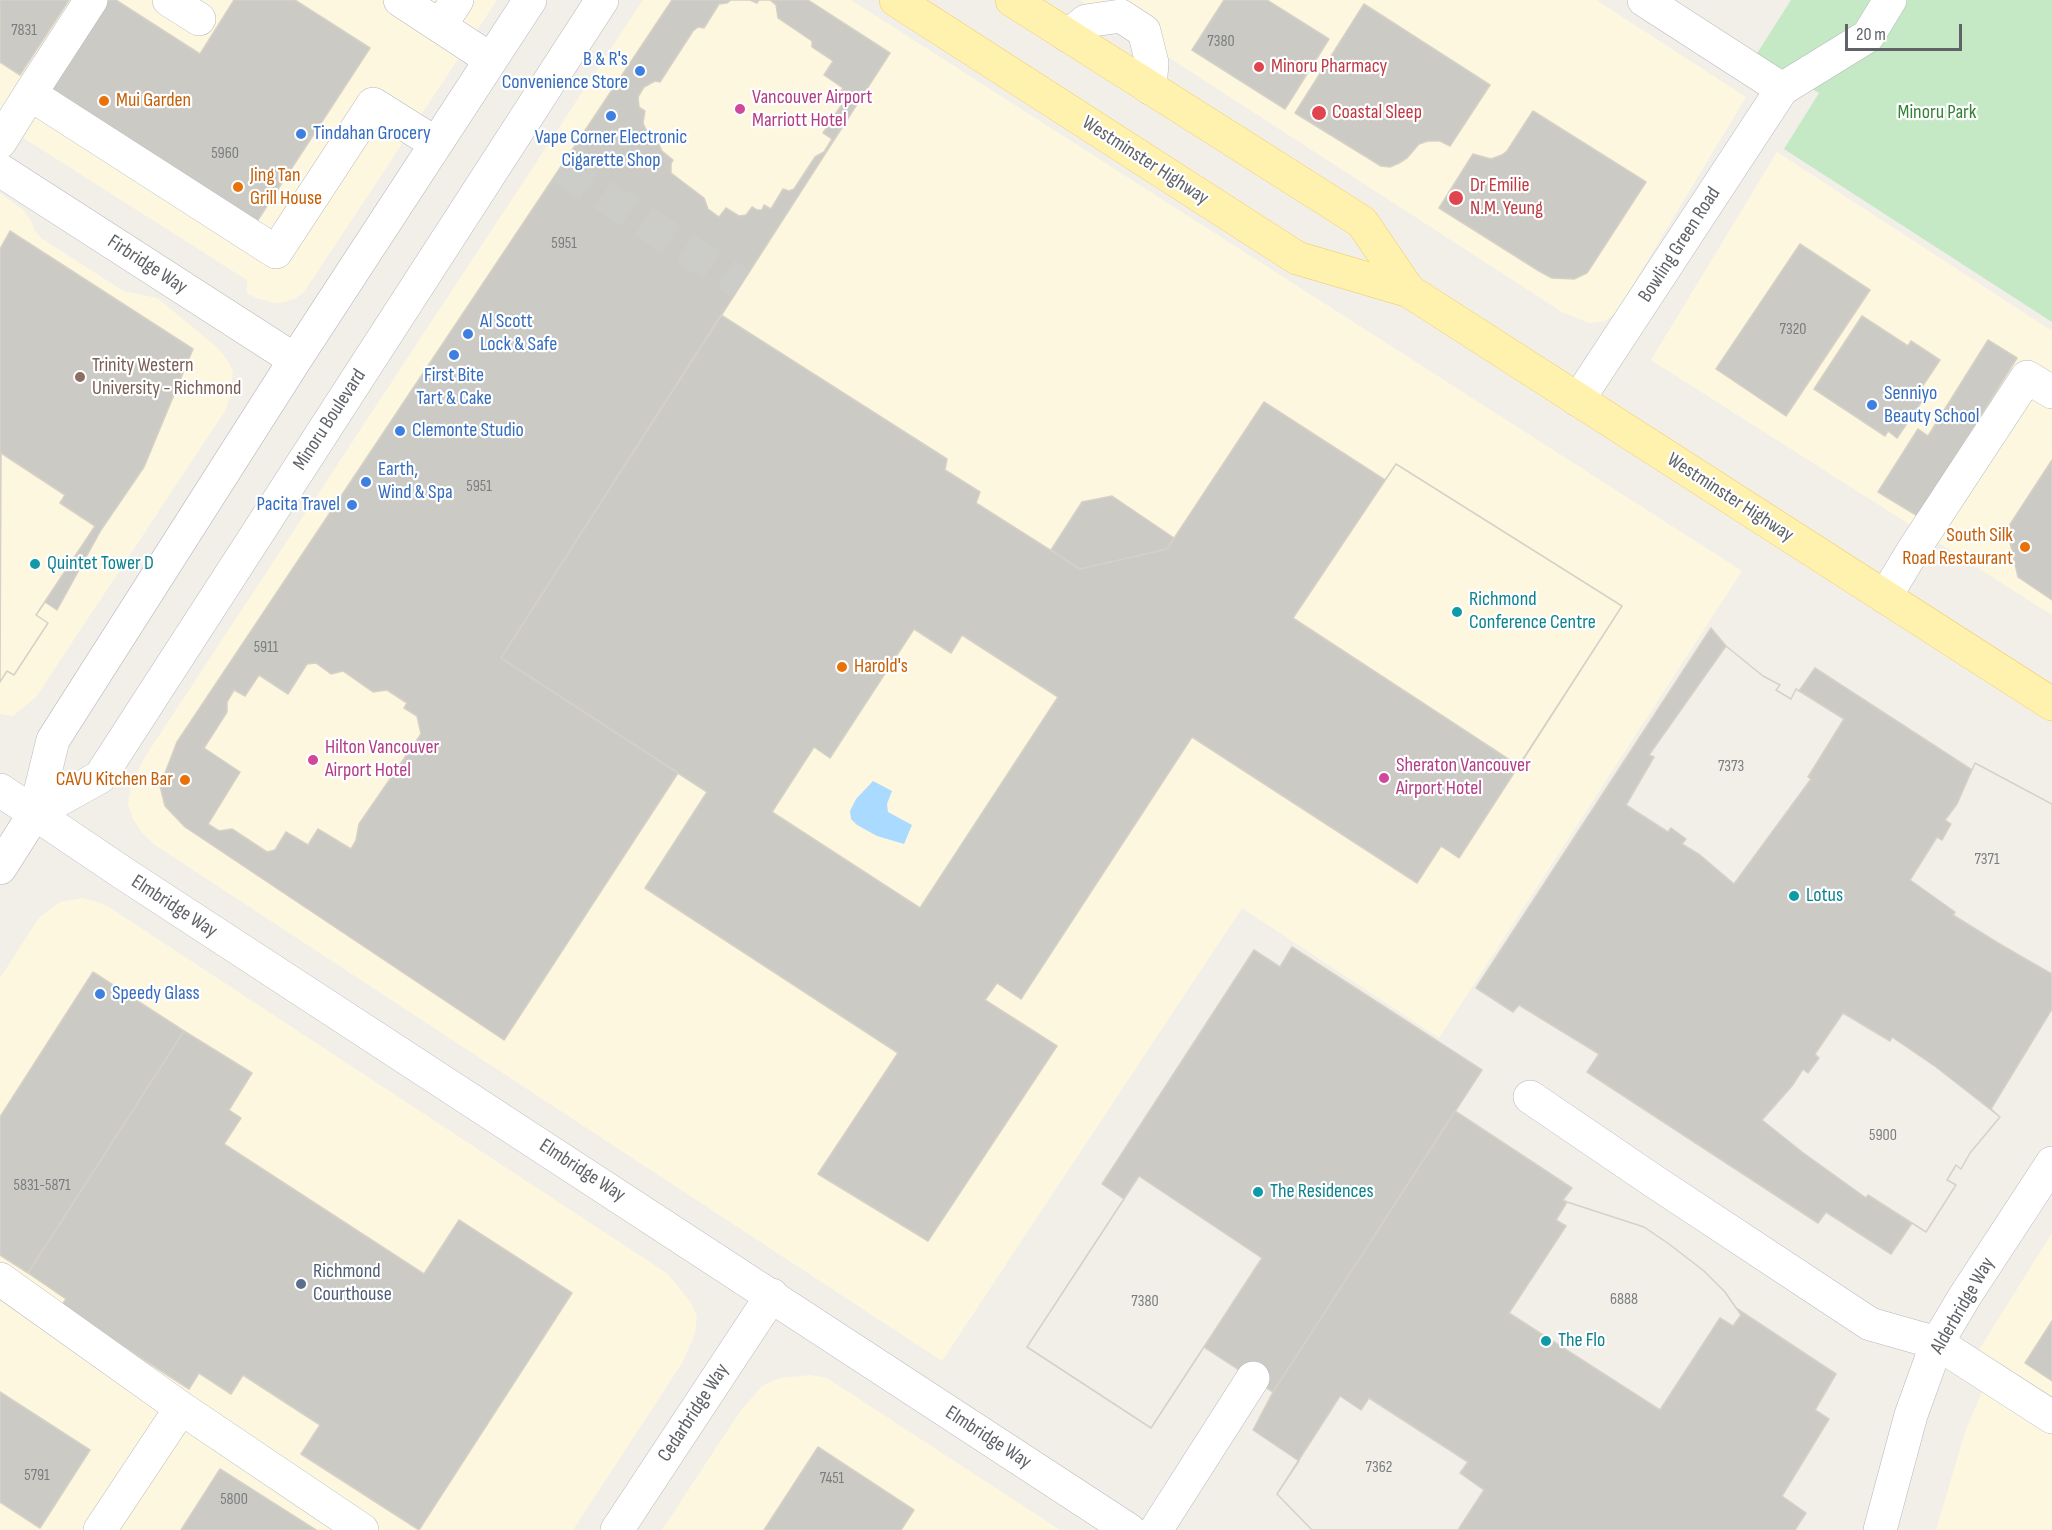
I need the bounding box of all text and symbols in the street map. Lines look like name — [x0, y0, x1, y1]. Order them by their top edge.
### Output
scale bar — [1848, 12, 1965, 50]
house number: 7831 — [11, 21, 37, 41]
text: 20 m — [1856, 24, 1886, 45]
house number: 7380 — [1207, 32, 1235, 52]
place label: B & R's Convenience Store — [502, 48, 628, 95]
place label: Minoru Pharmacy — [1271, 55, 1387, 79]
marker: Minoru Pharmacy — [1252, 60, 1266, 74]
marker: B & R's Convenience Store — [633, 64, 647, 78]
place label: Vancouver Airport Marriott Hotel — [752, 86, 872, 133]
place label: Mui Garden — [116, 89, 191, 113]
marker: Mui Garden — [97, 94, 111, 108]
place label: Coastal Sleep — [1332, 101, 1422, 125]
park label: Minoru Park — [1898, 101, 1976, 125]
marker: Vancouver Airport Marriott Hotel — [733, 102, 747, 116]
marker: Coastal Sleep — [1310, 104, 1328, 122]
marker: Vape Corner Electronic Cigarette Shop — [604, 109, 618, 123]
street label: Westminster Highway — [1077, 111, 1213, 211]
place label: Tindahan Grocery — [313, 122, 431, 146]
place label: Vape Corner Electronic Cigarette Shop — [535, 126, 687, 173]
marker: Tindahan Grocery — [294, 127, 308, 141]
house number: 5960 — [211, 144, 239, 164]
place label: Jing Tan Grill House — [250, 164, 322, 211]
place label: Dr Emilie N.M. Yeung — [1470, 174, 1543, 221]
marker: Jing Tan Grill House — [231, 180, 245, 194]
street label: Bowling Green Road — [1634, 183, 1726, 307]
marker: Dr Emilie N.M. Yeung — [1447, 189, 1465, 207]
street label: Firbridge Way — [103, 230, 191, 300]
house number: 5951 — [551, 234, 577, 254]
place label: Al Scott Lock & Safe — [480, 310, 557, 357]
house number: 7320 — [1780, 320, 1806, 340]
marker: Al Scott Lock & Safe — [461, 327, 475, 341]
marker: First Bite Tart & Cake — [447, 348, 461, 362]
place label: Trinity Western University - Richmond — [92, 354, 241, 401]
place label: First Bite Tart & Cake — [416, 364, 492, 411]
street label: Minoru Boulevard — [288, 365, 372, 475]
marker: Trinity Western University - Richmond — [73, 370, 87, 384]
place label: Senniyo Beauty School — [1884, 382, 1979, 429]
marker: Senniyo Beauty School — [1865, 398, 1879, 412]
place label: Clemonte Studio — [412, 419, 524, 443]
marker: Clemonte Studio — [393, 424, 407, 438]
street label: Westminster Highway — [1662, 448, 1798, 548]
place label: Earth, Wind & Spa — [378, 458, 453, 505]
marker: Earth, Wind & Spa — [359, 475, 373, 489]
house number: 5951 — [466, 477, 492, 497]
place label: Pacita Travel — [257, 493, 340, 517]
marker: Pacita Travel — [345, 498, 359, 512]
place label: South Silk Road Restaurant — [1902, 524, 2013, 571]
marker: South Silk Road Restaurant — [2018, 540, 2032, 554]
place label: Quintet Tower D — [47, 552, 154, 576]
marker: Quintet Tower D — [28, 557, 42, 571]
place label: Richmond Conference Centre — [1469, 588, 1596, 635]
marker: Richmond Conference Centre — [1450, 605, 1464, 619]
house number: 5911 — [254, 638, 278, 658]
place label: Harold's — [854, 655, 908, 679]
marker: Harold's — [835, 660, 849, 674]
place label: Hilton Vancouver Airport Hotel — [325, 736, 439, 783]
marker: Hilton Vancouver Airport Hotel — [306, 753, 320, 767]
place label: Sheraton Vancouver Airport Hotel — [1396, 754, 1531, 801]
house number: 7373 — [1718, 757, 1744, 777]
place label: CAVU Kitchen Bar — [56, 768, 173, 792]
marker: Sheraton Vancouver Airport Hotel — [1377, 771, 1391, 785]
marker: CAVU Kitchen Bar — [178, 773, 192, 787]
house number: 7371 — [1974, 850, 2000, 870]
street label: Elmbridge Way — [126, 870, 222, 944]
place label: Lotus — [1806, 884, 1843, 908]
marker: Lotus — [1787, 889, 1801, 903]
place label: Speedy Glass — [112, 982, 200, 1006]
marker: Speedy Glass — [93, 987, 107, 1001]
house number: 5900 — [1869, 1126, 1897, 1146]
street label: Elmbridge Way — [534, 1134, 630, 1208]
house number: 5831-5871 — [13, 1176, 71, 1196]
place label: The Residences — [1270, 1180, 1374, 1204]
marker: The Residences — [1251, 1185, 1265, 1199]
street label: Alderbridge Way — [1926, 1253, 2000, 1359]
place label: Richmond Courthouse — [313, 1260, 392, 1307]
marker: Richmond Courthouse — [294, 1277, 308, 1291]
house number: 6888 — [1610, 1290, 1638, 1310]
house number: 7380 — [1131, 1292, 1159, 1312]
place label: The Flo — [1558, 1329, 1605, 1353]
marker: The Flo — [1539, 1334, 1553, 1348]
street label: Cedarbridge Way — [653, 1359, 735, 1467]
street label: Elmbridge Way — [940, 1401, 1036, 1475]
house number: 7362 — [1366, 1458, 1392, 1478]
house number: 5791 — [24, 1466, 50, 1486]
house number: 7451 — [820, 1469, 844, 1489]
house number: 5800 — [220, 1490, 248, 1510]

